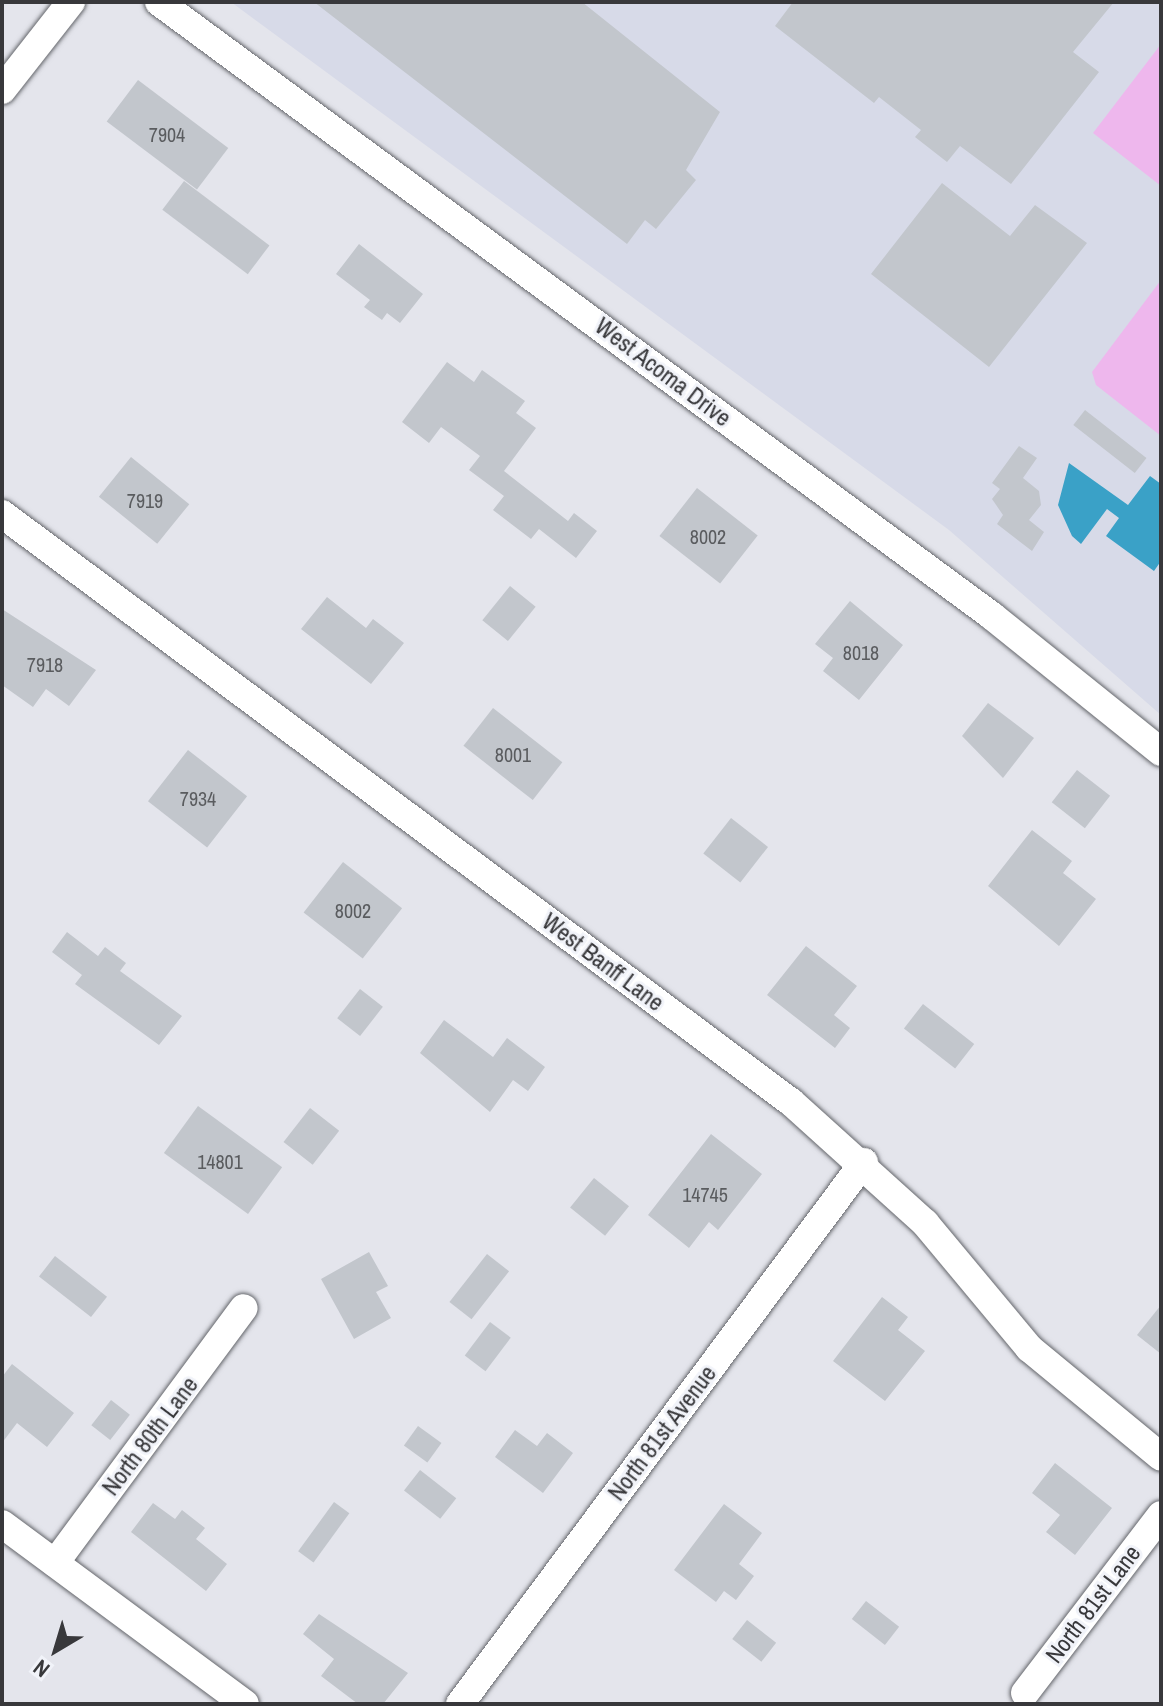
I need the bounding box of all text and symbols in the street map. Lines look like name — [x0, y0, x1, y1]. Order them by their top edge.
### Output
house number: 7904 — [149, 122, 185, 146]
street label: West Acoma Drive — [589, 311, 737, 433]
house number: 7919 — [127, 488, 163, 512]
house number: 8002 — [690, 524, 726, 548]
house number: 8018 — [843, 640, 879, 664]
house number: 7918 — [27, 652, 63, 676]
house number: 8001 — [495, 742, 531, 766]
house number: 7934 — [180, 786, 216, 810]
house number: 8002 — [335, 898, 371, 922]
street label: West Banff Lane — [536, 907, 670, 1017]
house number: 14801 — [197, 1149, 243, 1173]
house number: 14745 — [682, 1182, 728, 1206]
street label: North 81st Avenue — [602, 1359, 722, 1507]
street label: North 80th Lane — [96, 1371, 204, 1501]
street label: North 81st Lane — [1039, 1539, 1147, 1669]
north arrow — [16, 1610, 96, 1690]
text: N — [27, 1653, 56, 1685]

